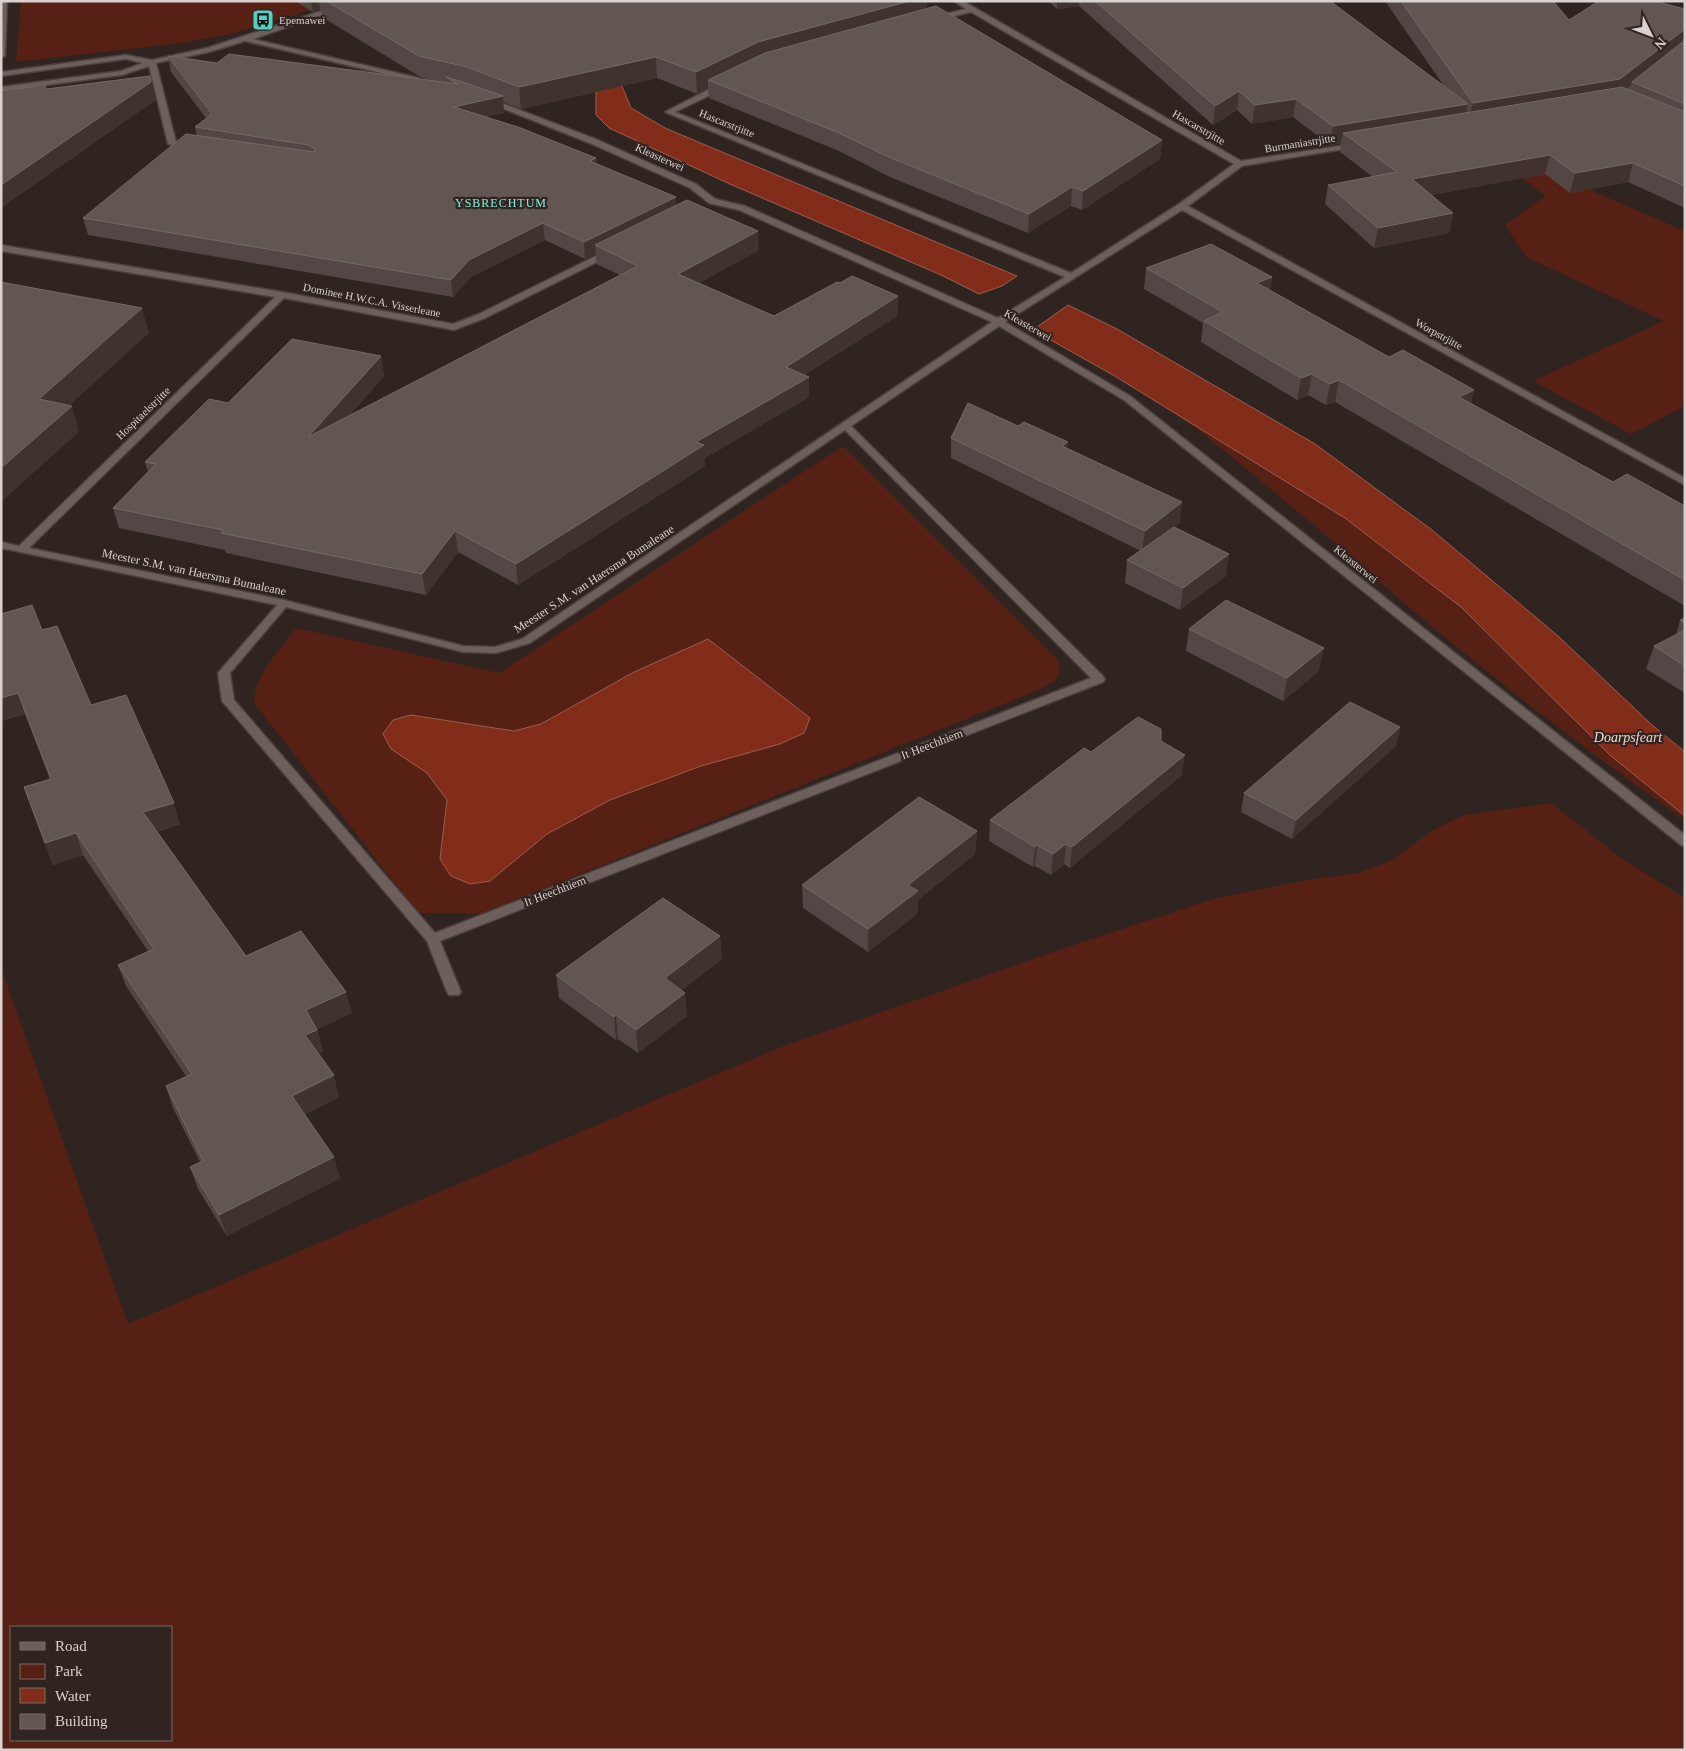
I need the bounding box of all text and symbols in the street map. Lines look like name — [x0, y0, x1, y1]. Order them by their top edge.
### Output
bus stop icon: Epemawei — [251, 8, 275, 32]
north arrow — [1626, 10, 1676, 60]
place label: Epemawei — [279, 14, 325, 26]
text: N — [1651, 35, 1669, 52]
street label: Hascarstrjitte — [698, 106, 757, 140]
street label: Hascarstrjitte — [1171, 107, 1227, 147]
street label: Burmaniastrjitte — [1264, 131, 1336, 155]
street label: Kleasterwei — [634, 141, 686, 173]
district label: YSBRECHTUM — [455, 196, 547, 210]
street label: Dominee H.W.C.A. Visserleane — [302, 281, 442, 319]
street label: Kleasterwei — [1002, 307, 1054, 343]
street label: Worpstrjitte — [1413, 316, 1465, 352]
street label: Hospitaelstrjitte — [114, 384, 173, 442]
street label: Meester S.M. van Haersma Bumaleane — [511, 522, 677, 636]
street label: Kleasterwei — [1332, 543, 1380, 585]
street label: Meester S.M. van Haersma Bumaleane — [101, 546, 287, 598]
street label: It Heechhiem — [899, 726, 965, 762]
water label: Doarpsfeart — [1593, 730, 1663, 745]
street label: It Heechhiem — [522, 873, 588, 909]
legend — [10, 1626, 172, 1741]
text: Road — [55, 1638, 87, 1654]
text: Park — [55, 1663, 83, 1679]
text: Water — [55, 1688, 90, 1704]
text: Building — [55, 1713, 108, 1729]

